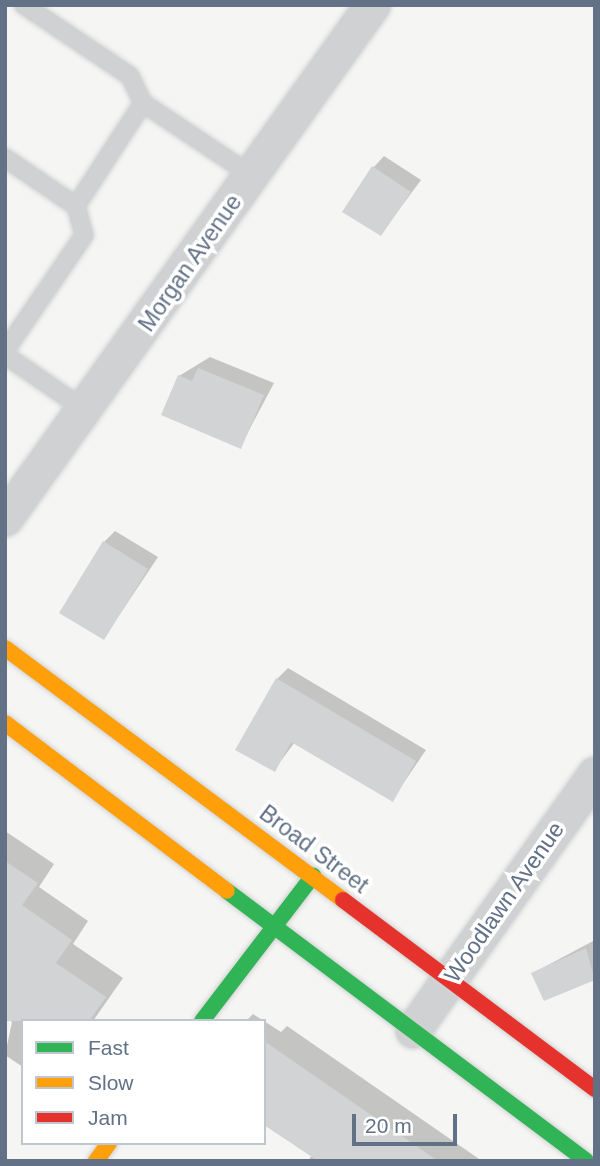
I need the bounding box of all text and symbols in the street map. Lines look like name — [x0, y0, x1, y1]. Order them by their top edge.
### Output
street label: Morgan Avenue — [132, 189, 248, 337]
street label: Broad Street — [254, 799, 374, 899]
street label: Woodlawn Avenue — [438, 816, 570, 988]
legend — [21, 1019, 266, 1145]
text: Fast — [88, 1036, 129, 1059]
text: Slow — [88, 1071, 134, 1094]
scale bar — [355, 1100, 460, 1144]
text: Jam — [88, 1106, 128, 1129]
text: 20 m — [365, 1114, 412, 1137]

